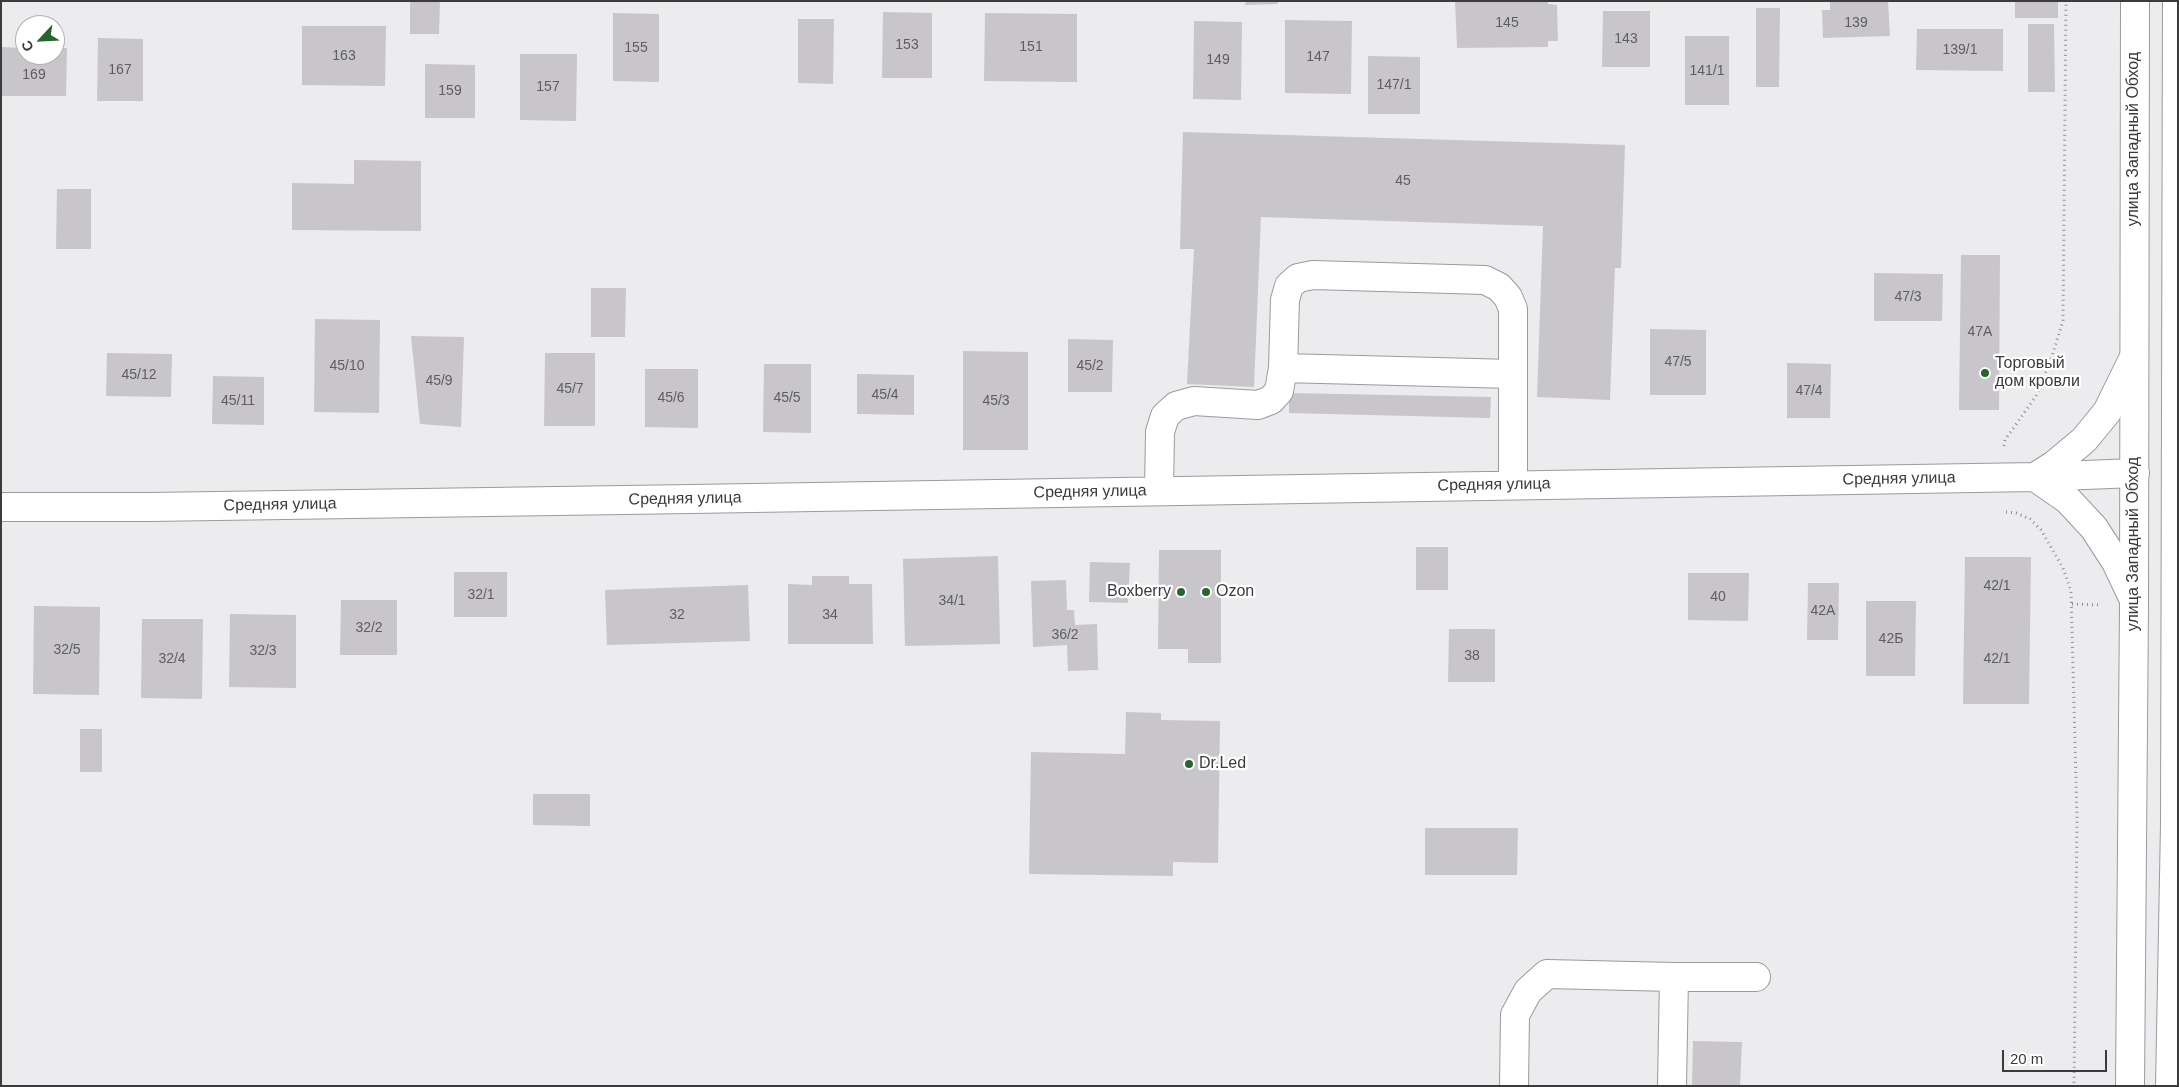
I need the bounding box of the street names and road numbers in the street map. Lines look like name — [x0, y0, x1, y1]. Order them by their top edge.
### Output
street label: улица Западный Обход — [2124, 52, 2144, 226]
street label: улица Западный Обход — [2124, 457, 2144, 631]
street label: Средняя улица — [1842, 468, 1956, 490]
street label: Средняя улица — [1437, 474, 1551, 496]
street label: Средняя улица — [1033, 481, 1147, 503]
street label: Средняя улица — [628, 488, 742, 510]
street label: Средняя улица — [223, 494, 337, 516]

